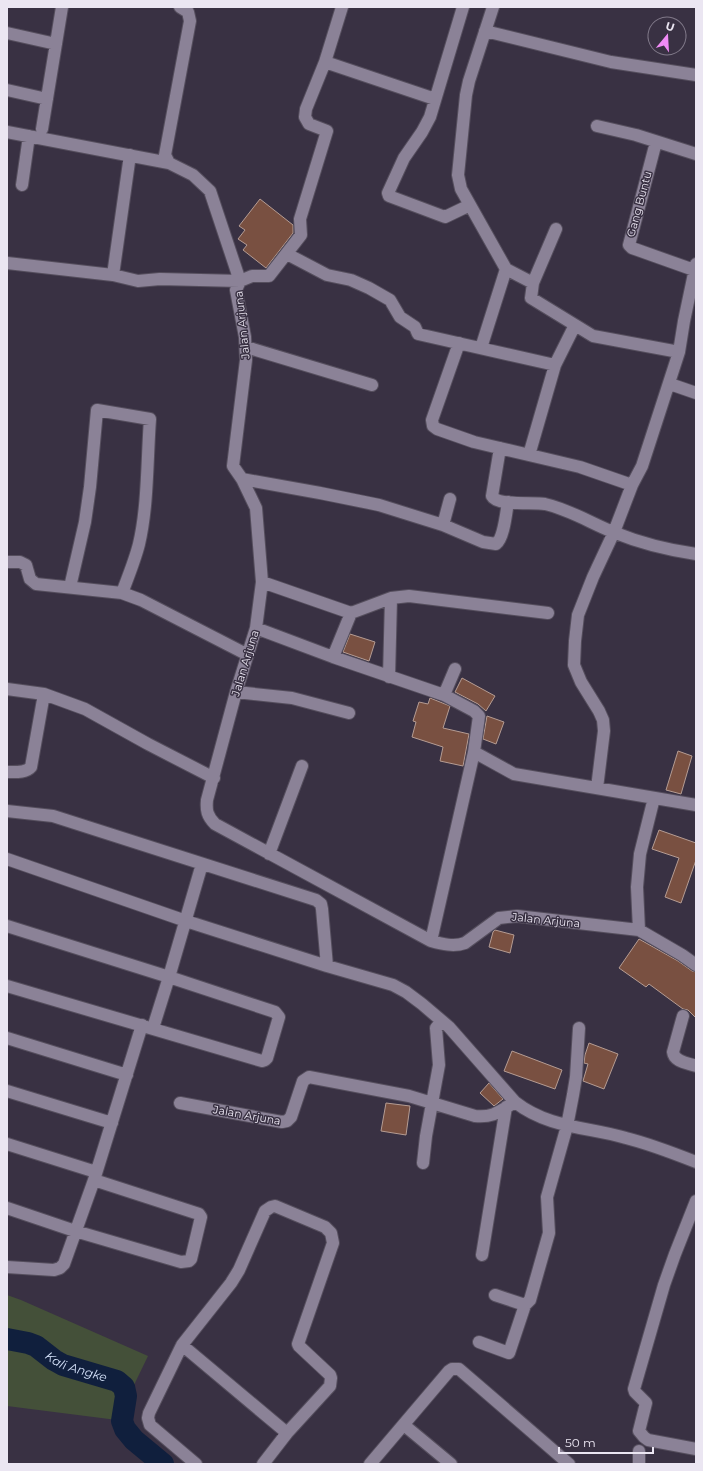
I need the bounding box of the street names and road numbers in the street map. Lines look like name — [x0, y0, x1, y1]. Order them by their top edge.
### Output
street label: Gang Buntu — [623, 169, 655, 239]
street label: Jalan Arjuna — [231, 290, 253, 361]
street label: Jalan Arjuna — [228, 628, 262, 699]
street label: Jalan Arjuna — [510, 909, 581, 931]
street label: Jalan Arjuna — [211, 1102, 282, 1128]

